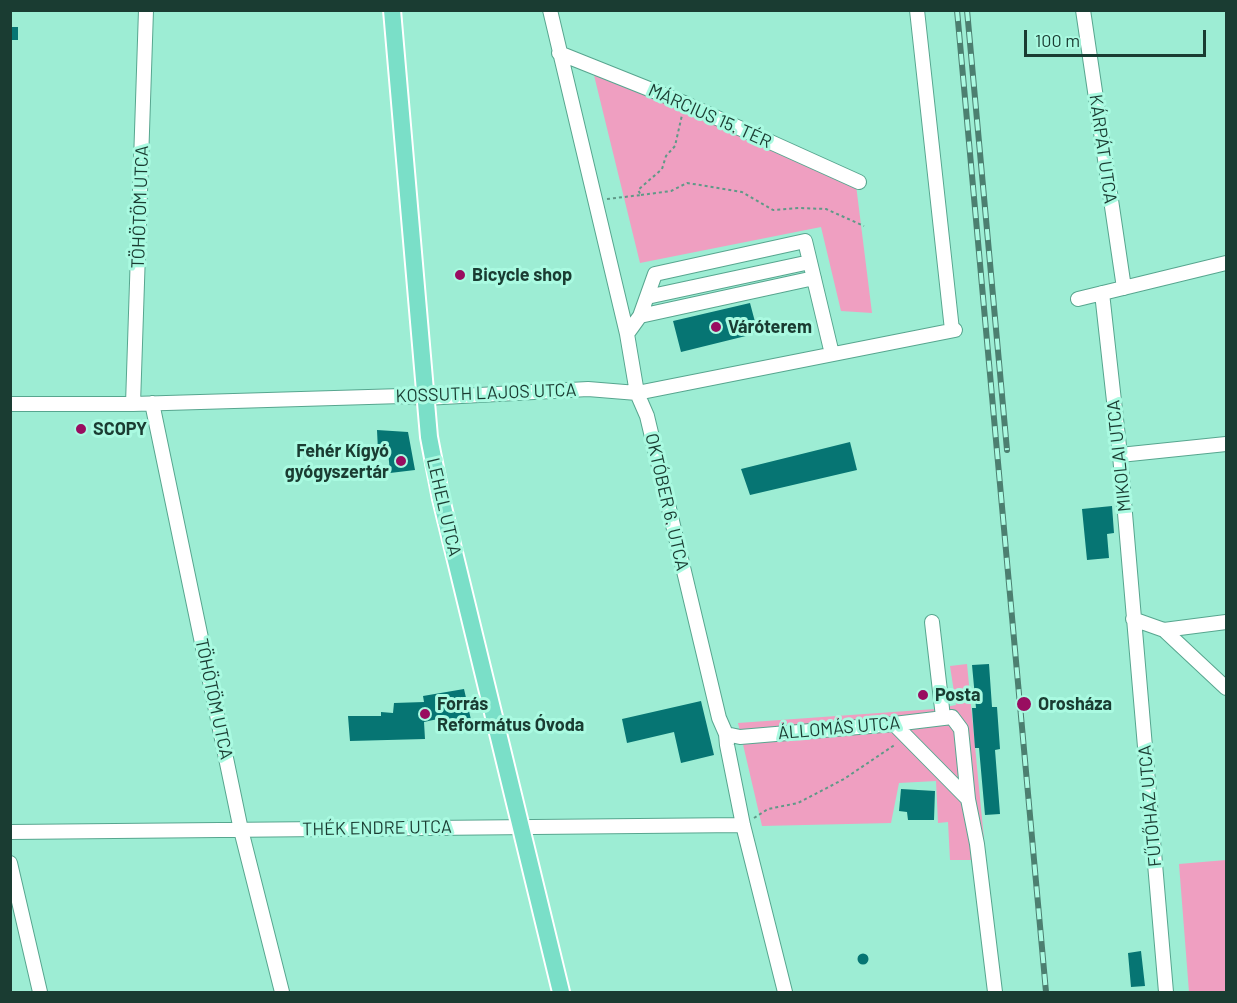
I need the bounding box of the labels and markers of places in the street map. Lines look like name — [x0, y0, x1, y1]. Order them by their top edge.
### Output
place label: Bicycle shop — [472, 264, 572, 286]
marker: Bicycle shop — [453, 268, 467, 282]
place label: Váróterem — [728, 316, 812, 338]
marker: Váróterem — [709, 320, 723, 334]
place label: SCOPY — [93, 418, 147, 440]
marker: SCOPY — [74, 422, 88, 436]
place label: Fehér Kígyó gyógyszertár — [285, 440, 389, 482]
marker: Fehér Kígyó gyógyszertár — [394, 454, 408, 468]
place label: Posta — [935, 684, 981, 706]
marker: Posta — [916, 688, 930, 702]
place label: Forrás Református Óvoda — [437, 693, 584, 736]
place label: Orosháza — [1038, 693, 1112, 715]
marker: Orosháza — [1015, 695, 1033, 713]
marker: Forrás Református Óvoda — [418, 707, 432, 721]

